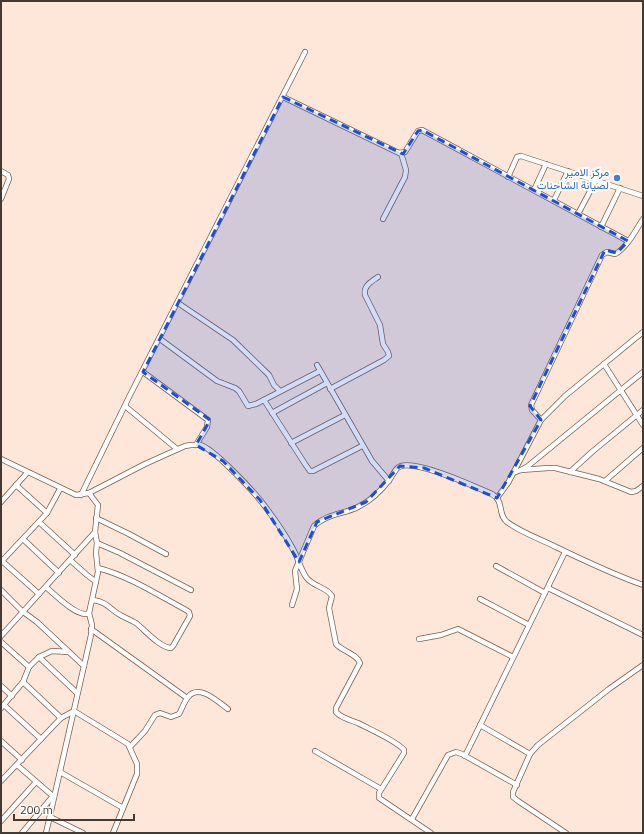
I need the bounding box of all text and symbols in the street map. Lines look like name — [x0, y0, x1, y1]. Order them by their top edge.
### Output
place label: مركز الامير لصيانة الشاحنات — [537, 164, 609, 193]
marker: مركز الامير لصيانة الشاحنات — [612, 173, 622, 183]
scale bar — [14, 796, 134, 822]
text: 200 m — [20, 800, 53, 819]

